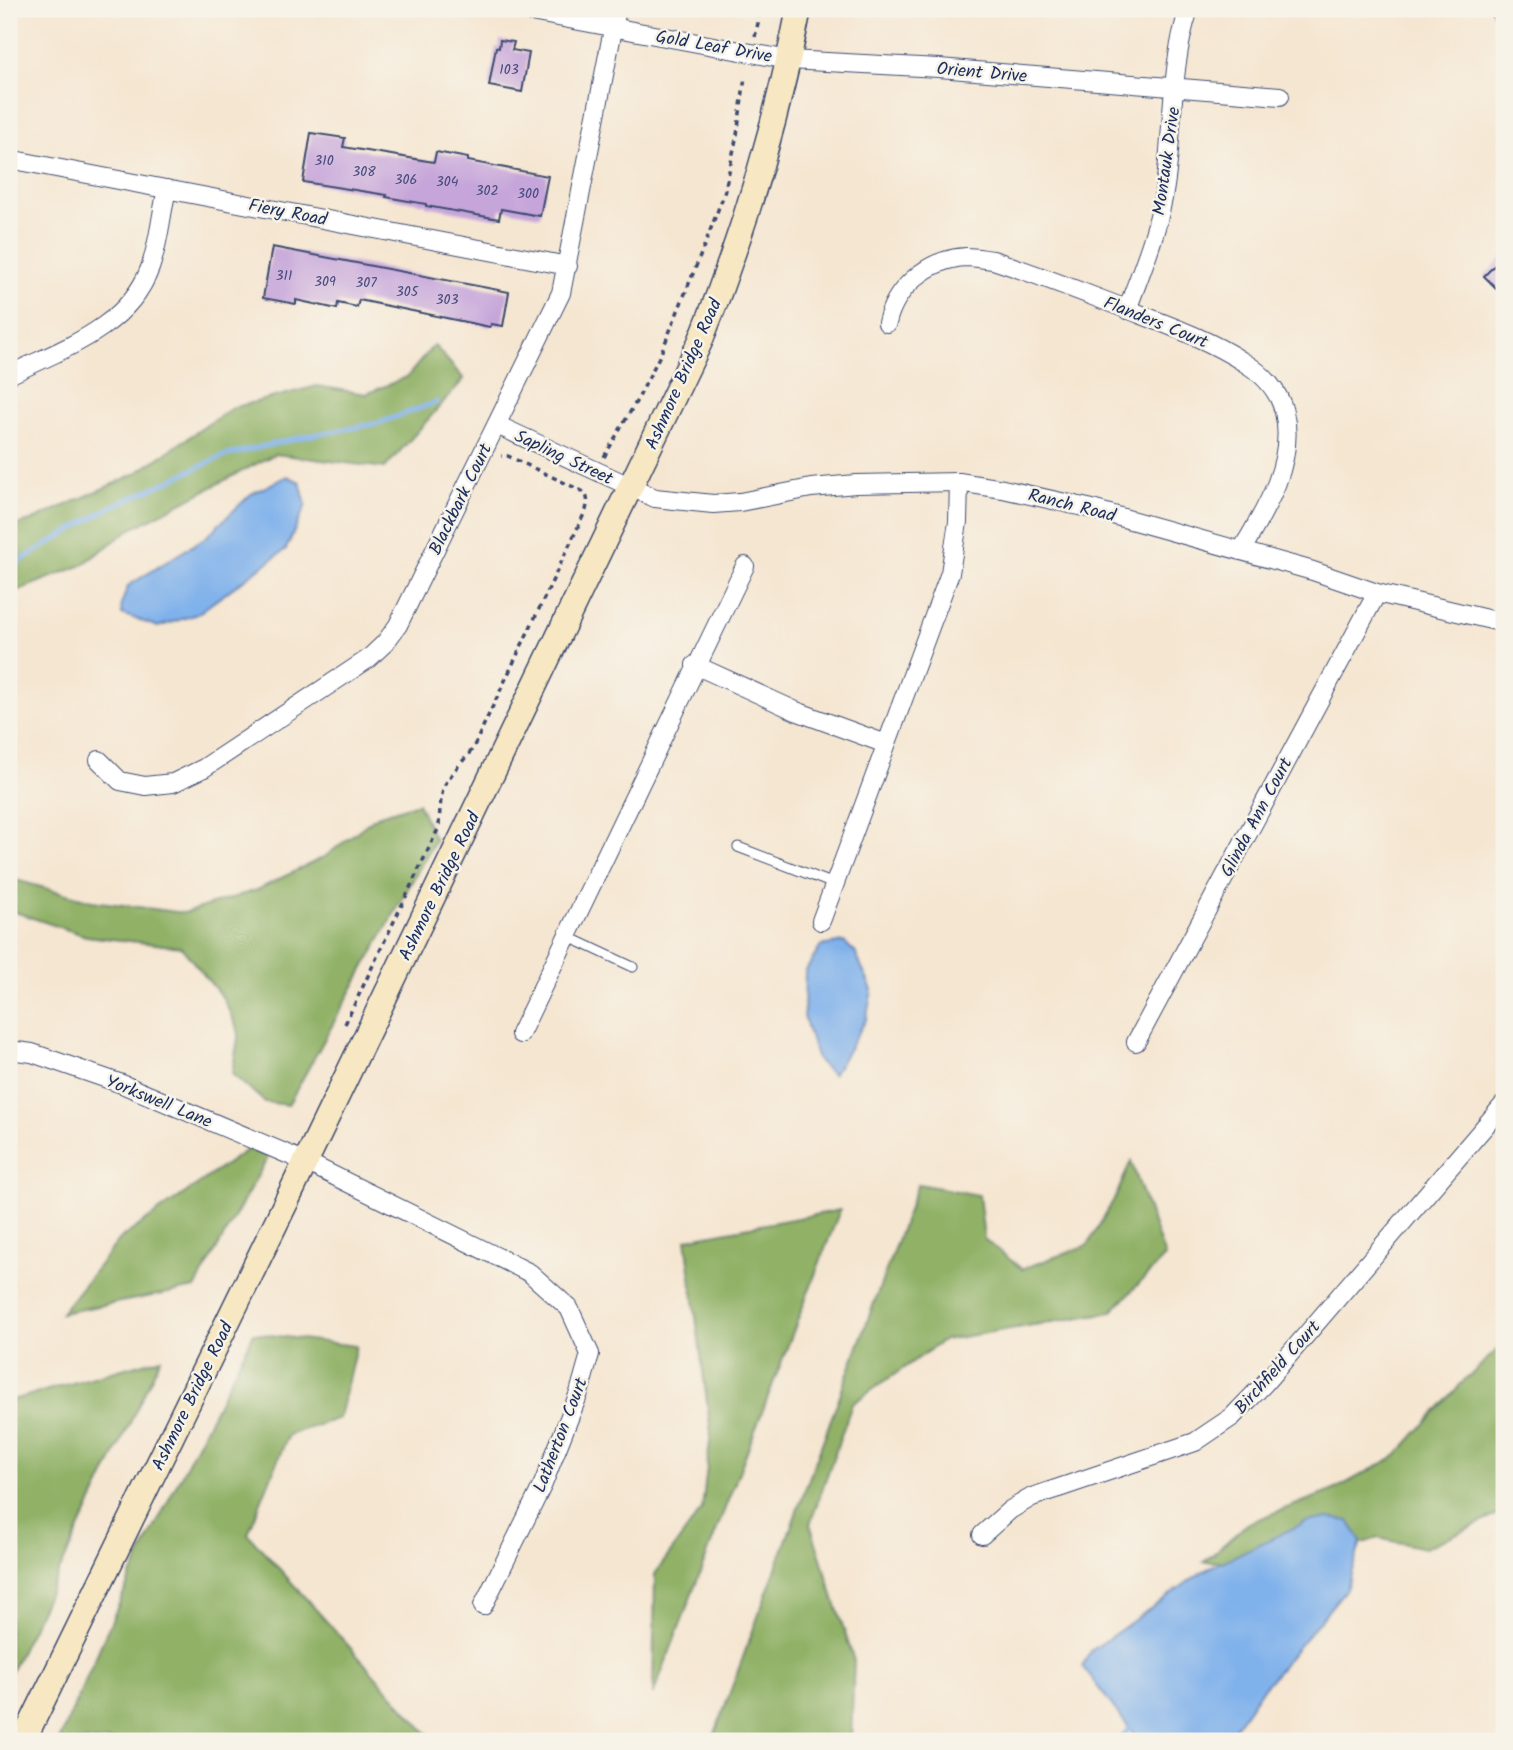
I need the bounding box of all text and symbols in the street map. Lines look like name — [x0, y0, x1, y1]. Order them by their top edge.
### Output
street label: Gold Leaf Drive — [653, 23, 774, 72]
street label: Orient Drive — [935, 55, 1028, 92]
house number: 103 — [499, 59, 519, 81]
street label: Montauk Drive — [1146, 105, 1189, 217]
house number: 310 — [314, 150, 334, 172]
house number: 308 — [352, 161, 376, 183]
house number: 306 — [395, 169, 417, 191]
house number: 304 — [436, 171, 459, 193]
house number: 302 — [475, 180, 499, 202]
house number: 300 — [517, 183, 539, 205]
street label: Fiery Road — [246, 192, 330, 235]
house number: 311 — [276, 265, 292, 287]
house number: 309 — [314, 271, 336, 293]
house number: 307 — [355, 272, 377, 294]
house number: 305 — [396, 281, 420, 303]
house number: 303 — [436, 289, 459, 311]
street label: Flanders Court — [1099, 289, 1213, 358]
street label: Ashmore Bridge Road — [638, 293, 731, 455]
street label: Sapling Street — [509, 423, 619, 494]
street label: Blackbark Court — [422, 438, 501, 560]
street label: Ranch Road — [1025, 482, 1120, 532]
street label: Glinda Ann Court — [1214, 752, 1302, 883]
street label: Ashmore Bridge Road — [392, 806, 489, 966]
street label: Yorkswell Lane — [101, 1068, 216, 1137]
street label: Birchfield Court — [1228, 1314, 1329, 1422]
street label: Ashmore Bridge Road — [145, 1316, 242, 1476]
street label: Latherton Court — [526, 1373, 597, 1497]

